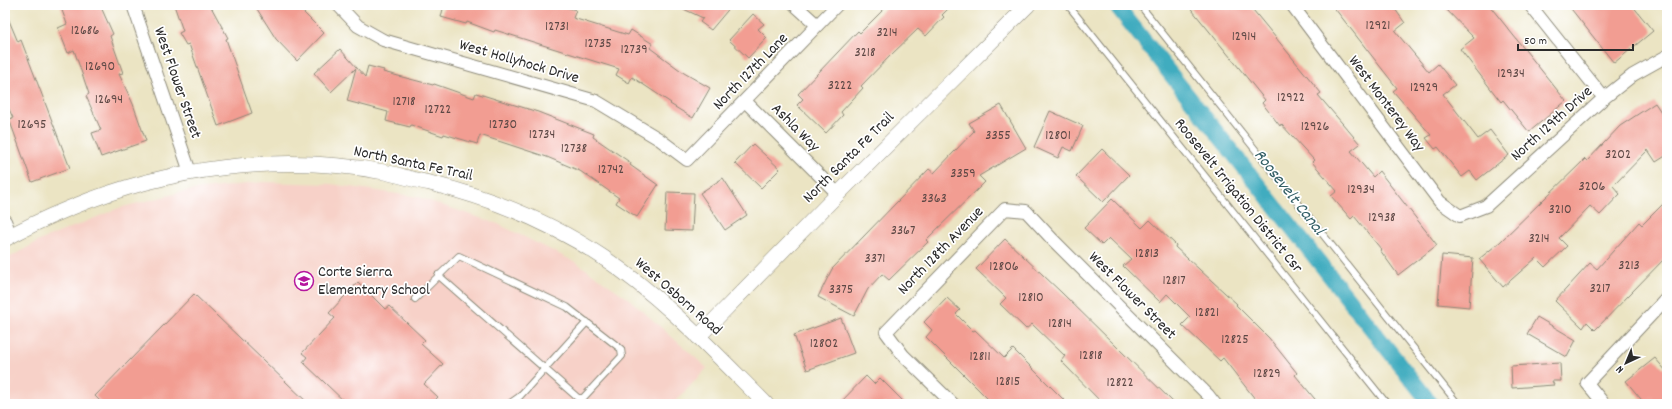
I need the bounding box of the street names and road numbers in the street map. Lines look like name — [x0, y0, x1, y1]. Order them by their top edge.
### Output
street label: West Flower Street — [147, 24, 207, 142]
street label: North 127th Lane — [708, 28, 794, 116]
street label: West Hollyhock Drive — [456, 34, 582, 90]
street label: West Monterey Way — [1342, 51, 1430, 158]
street label: North 129th Drive — [1506, 81, 1598, 167]
street label: Ashla Way — [765, 98, 825, 158]
street label: North Santa Fe Trail — [798, 107, 900, 209]
street label: Roosevelt Irrigation District Csr — [1168, 114, 1308, 278]
street label: North Santa Fe Trail — [351, 140, 475, 188]
street label: North 128th Avenue — [893, 201, 989, 301]
street label: West Flower Street — [1083, 247, 1181, 345]
street label: West Osborn Road — [629, 252, 727, 342]

